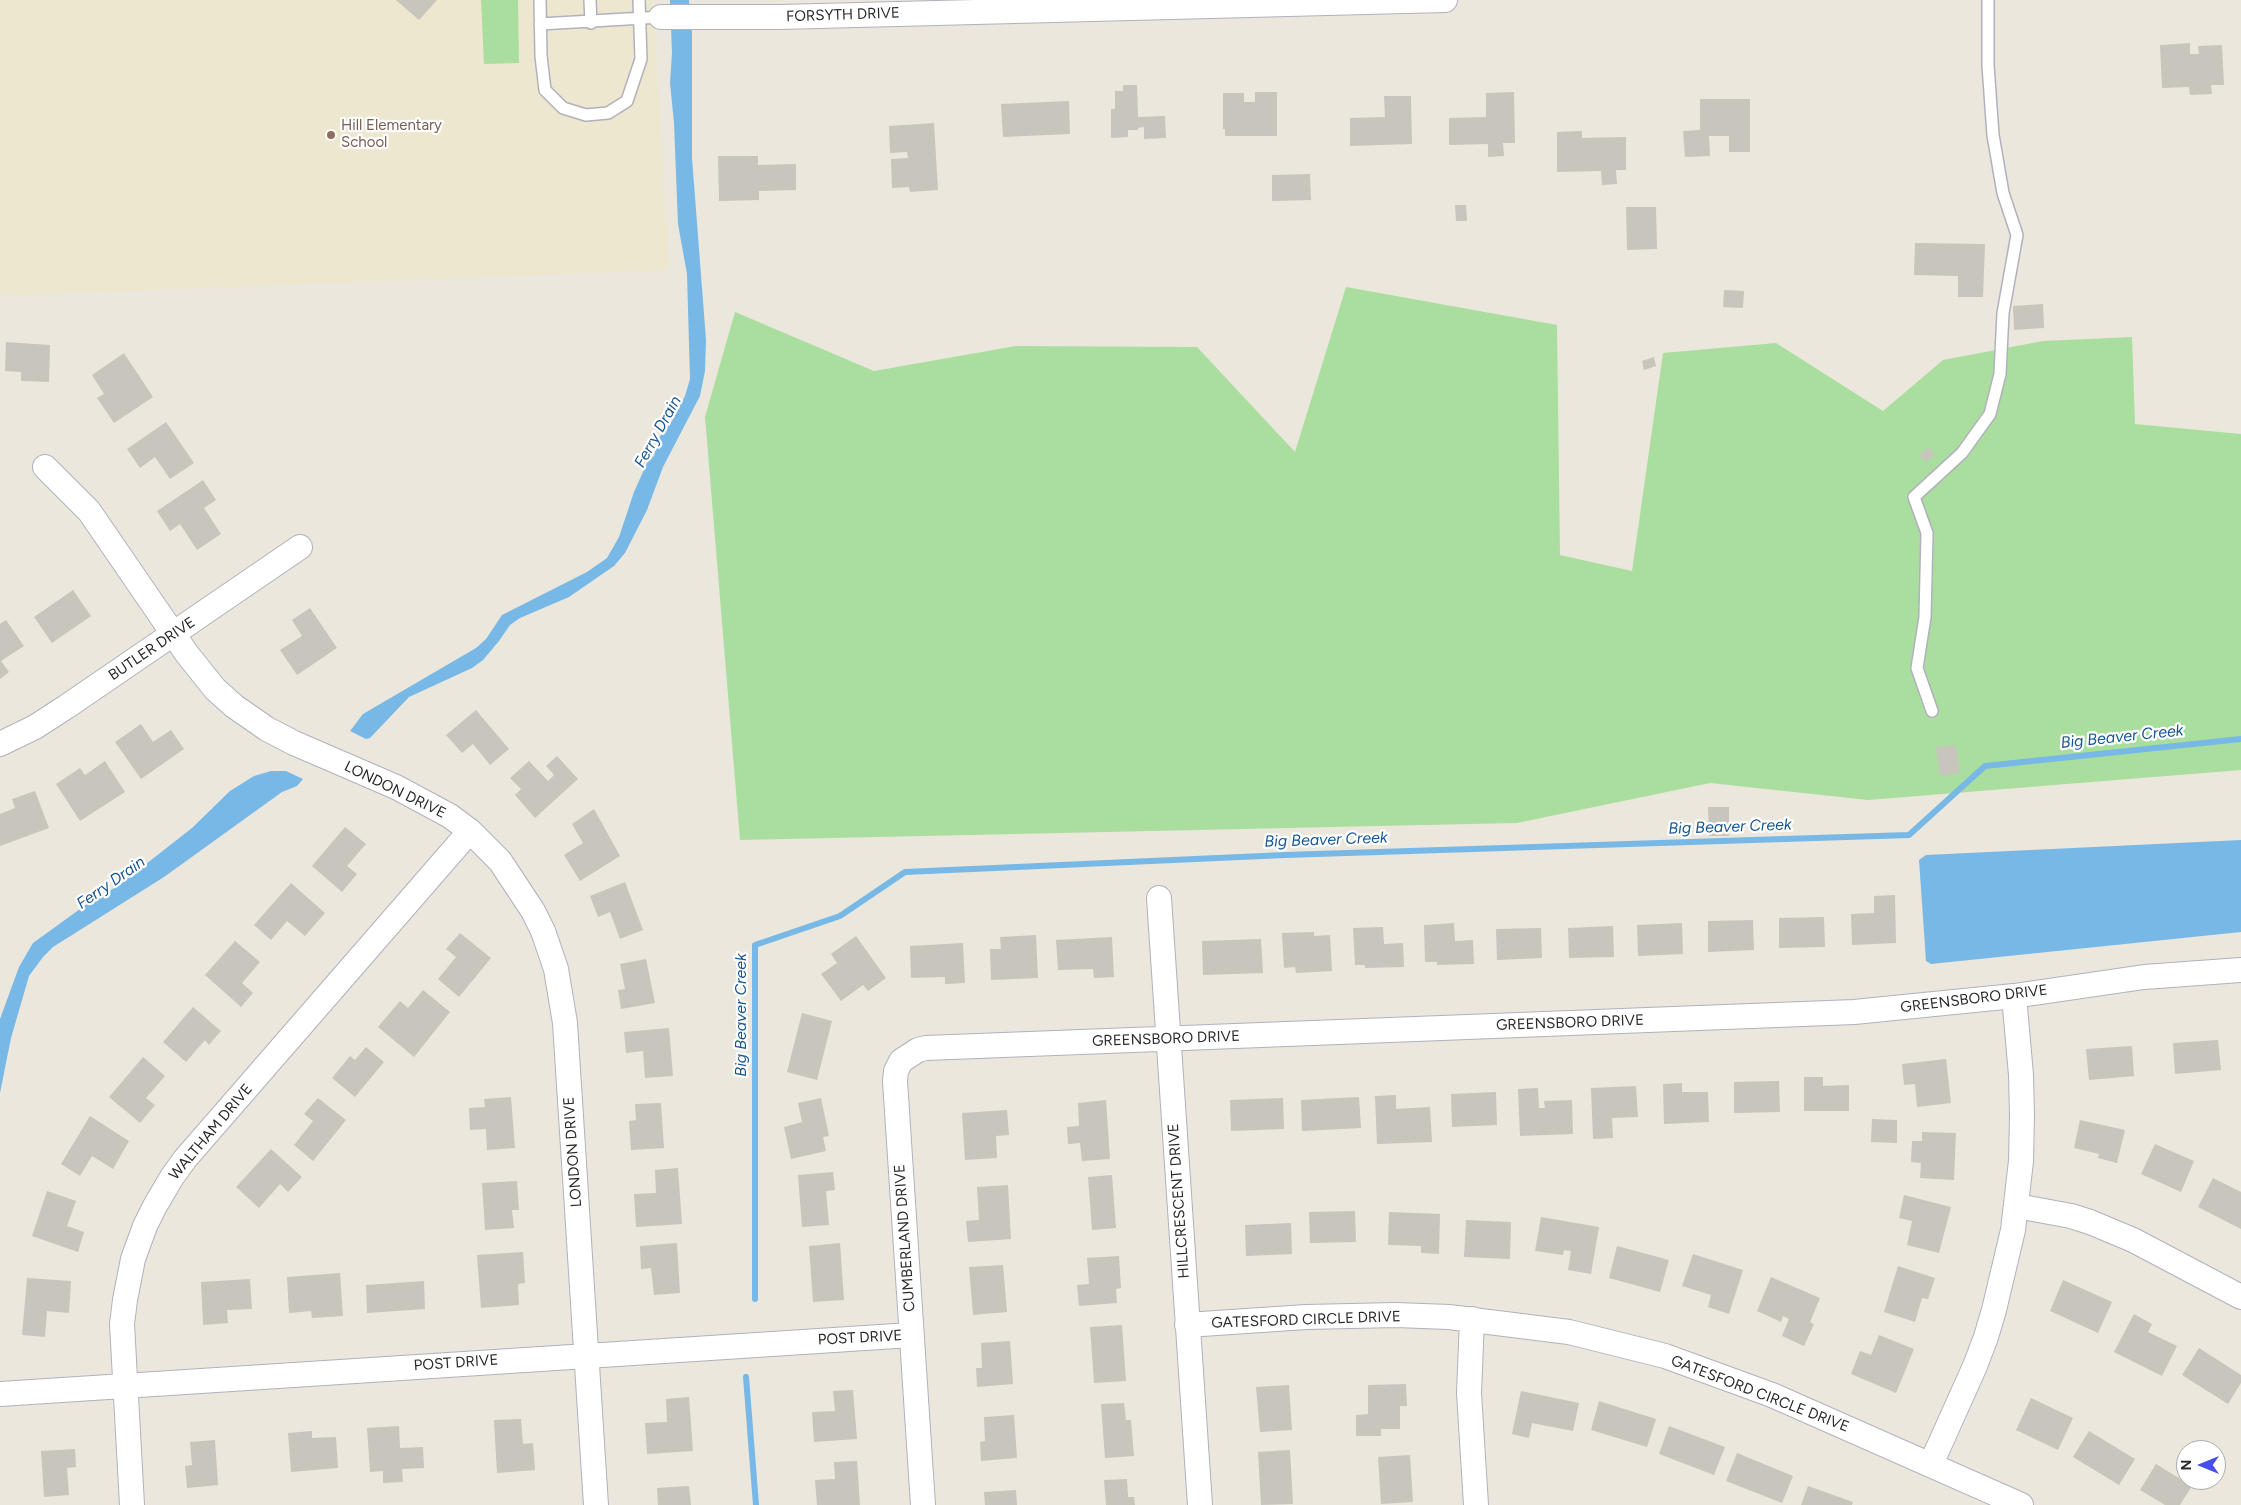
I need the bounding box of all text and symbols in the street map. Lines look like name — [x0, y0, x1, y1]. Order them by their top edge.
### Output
street label: FORSYTH DRIVE — [786, 4, 900, 26]
place label: Hill Elementary School — [341, 117, 442, 152]
marker: Hill Elementary School — [325, 129, 337, 141]
water label: Ferry Drain — [630, 393, 686, 471]
street label: BUTLER DRIVE — [105, 613, 199, 685]
water label: Big Beaver Creek — [2060, 721, 2184, 753]
street label: LONDON DRIVE — [341, 758, 449, 822]
water label: Big Beaver Creek — [1668, 815, 1792, 839]
water label: Big Beaver Creek — [1264, 828, 1388, 852]
water label: Ferry Drain — [73, 852, 149, 914]
water label: Big Beaver Creek — [731, 953, 751, 1077]
street label: GREENSBORO DRIVE — [1899, 981, 2049, 1017]
street label: GREENSBORO DRIVE — [1496, 1011, 1644, 1035]
street label: GREENSBORO DRIVE — [1092, 1027, 1240, 1051]
street label: WALTHAM DRIVE — [166, 1080, 256, 1184]
street label: LONDON DRIVE — [560, 1096, 586, 1208]
street label: HILLCRESCENT DRIVE — [1165, 1123, 1193, 1279]
street label: CUMBERLAND DRIVE — [891, 1163, 919, 1313]
street label: GATESFORD CIRCLE DRIVE — [1211, 1308, 1401, 1332]
street label: POST DRIVE — [817, 1327, 903, 1349]
street label: POST DRIVE — [413, 1351, 499, 1375]
street label: GATESFORD CIRCLE DRIVE — [1668, 1352, 1852, 1436]
north arrow — [2176, 1440, 2226, 1490]
text: N — [2178, 1460, 2195, 1470]

